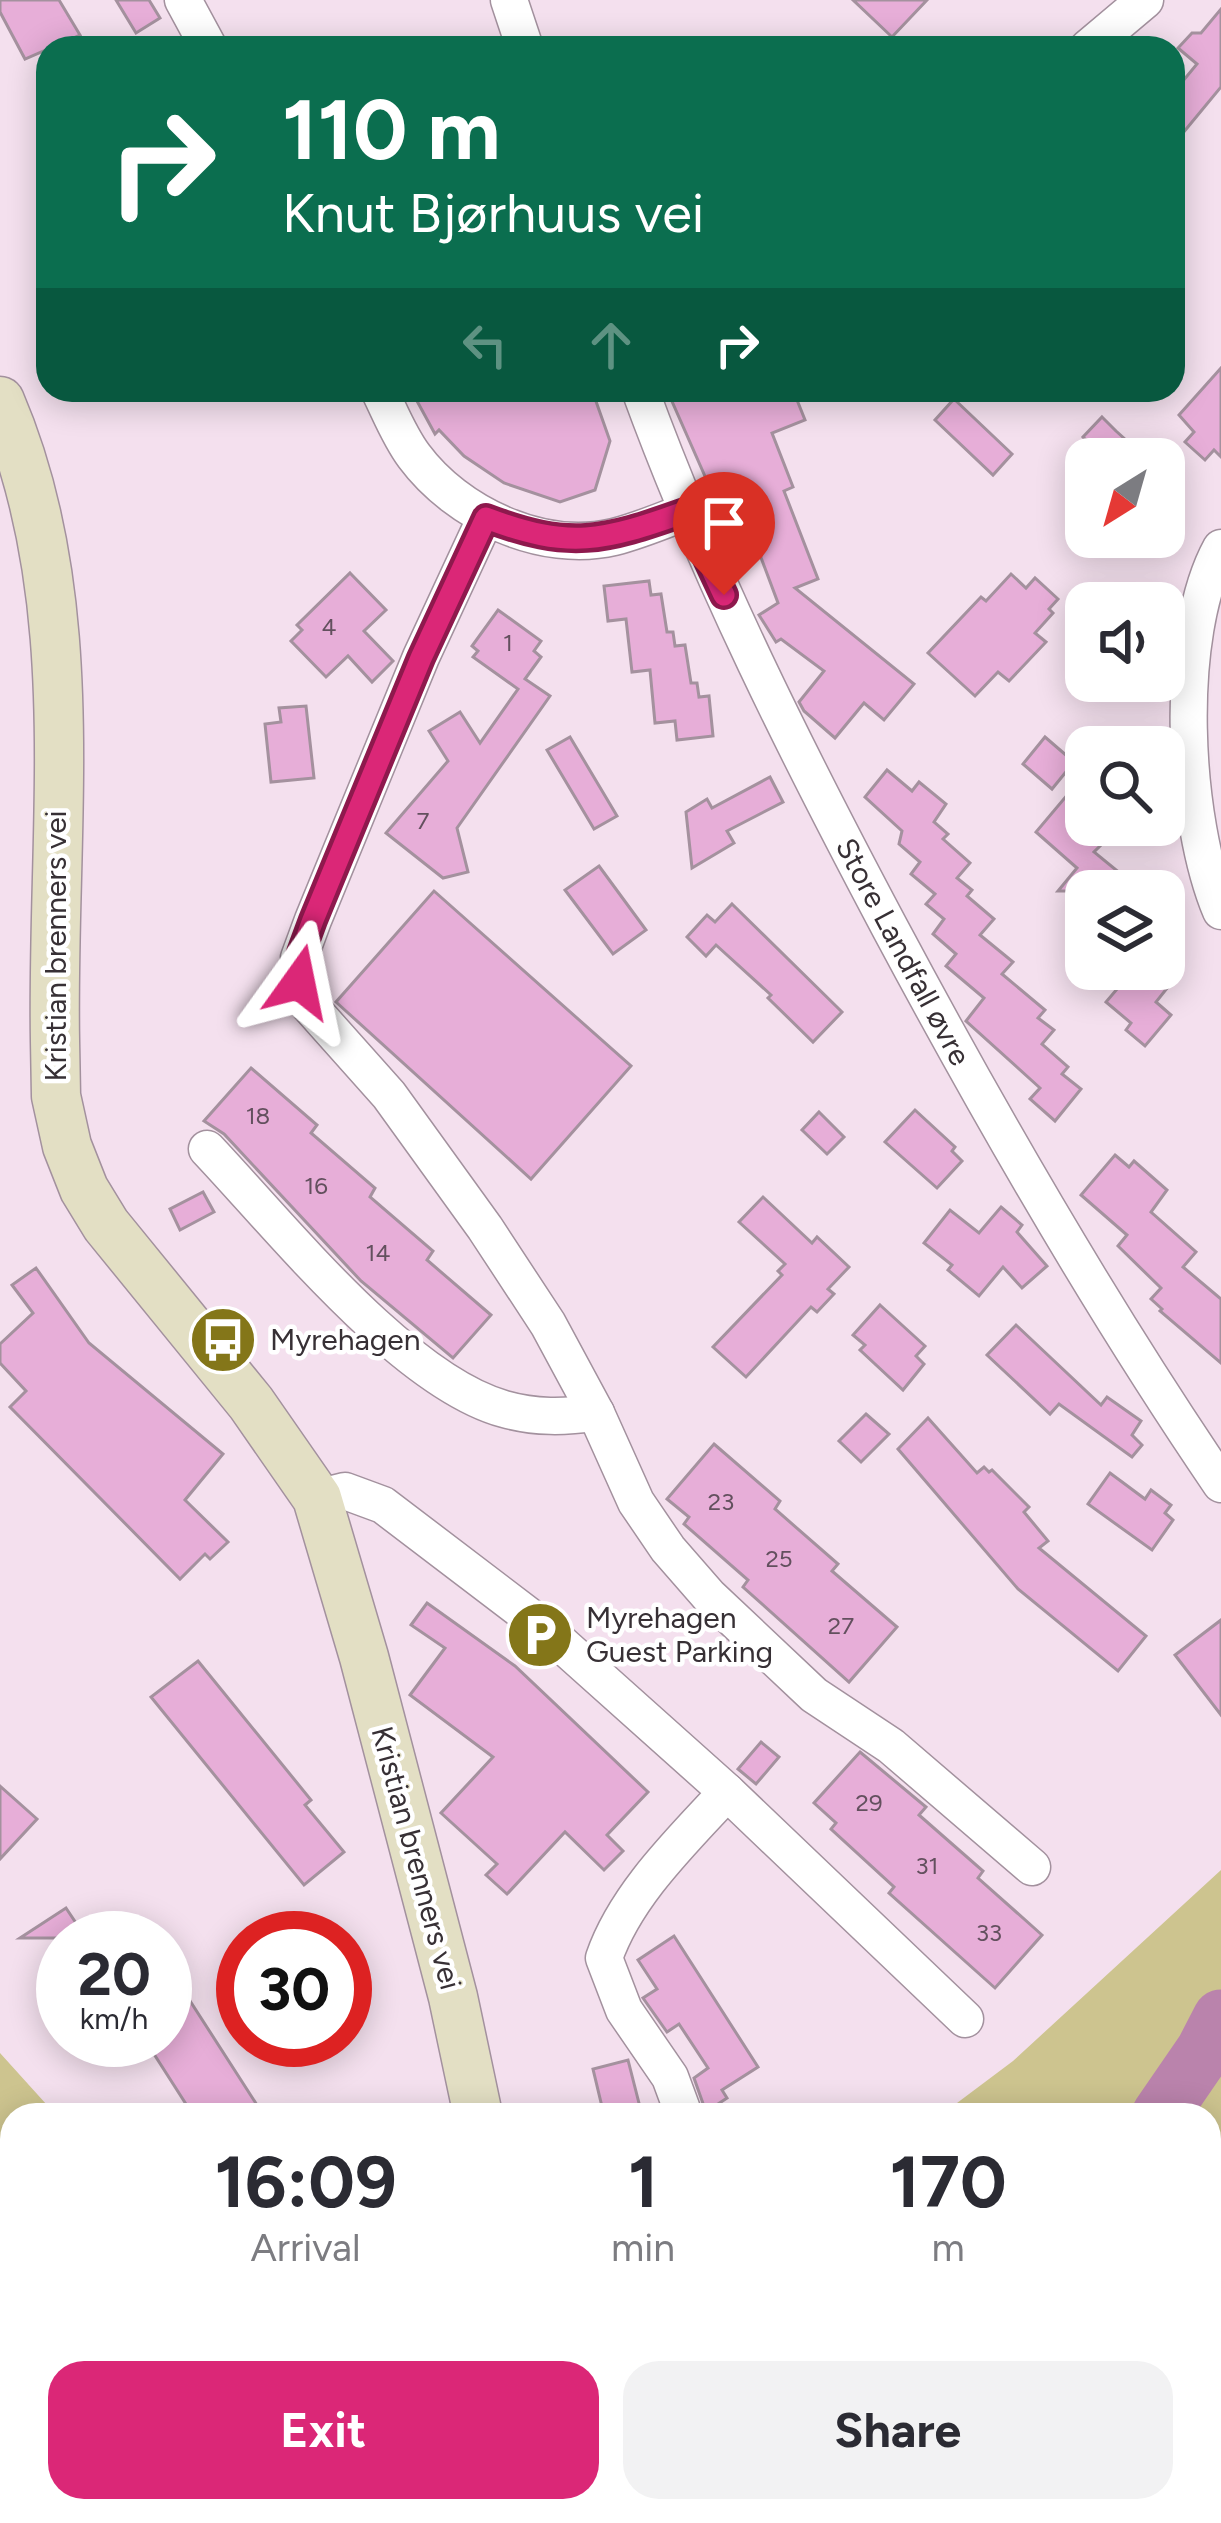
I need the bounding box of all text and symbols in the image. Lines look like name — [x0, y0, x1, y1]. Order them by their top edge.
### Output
text: 110 m — [282, 79, 501, 180]
icon: right — [84, 84, 240, 240]
text: Knut Bjørhuus vei — [282, 181, 704, 246]
icon: left — [452, 312, 518, 378]
icon: ahead — [578, 312, 644, 378]
icon: right — [704, 312, 770, 378]
north arrow — [1065, 438, 1185, 558]
map controls — [1065, 438, 1185, 990]
pin — [673, 472, 775, 595]
icon: arrive — [691, 490, 757, 556]
button: sound — [1065, 582, 1185, 702]
house number: 4 — [322, 612, 337, 641]
house number: 1 — [503, 628, 513, 657]
button: search — [1065, 726, 1185, 846]
house number: 7 — [417, 806, 430, 835]
street label: Kristian brenners vei — [37, 810, 74, 1082]
street label: Store Landfall øvre — [828, 832, 979, 1072]
button: layers — [1065, 870, 1185, 990]
position arrow — [236, 919, 362, 1045]
house number: 18 — [246, 1101, 270, 1130]
house number: 16 — [304, 1171, 328, 1200]
house number: 14 — [366, 1238, 390, 1267]
bus stop icon: Myrehagen — [188, 1305, 258, 1375]
place label: Myrehagen — [270, 1321, 420, 1358]
house number: 23 — [708, 1487, 734, 1516]
house number: 25 — [765, 1544, 793, 1573]
place label: Myrehagen Guest Parking — [586, 1599, 773, 1670]
parking icon: Myrehagen Guest Parking — [505, 1600, 575, 1670]
house number: 27 — [828, 1611, 854, 1640]
street label: Kristian brenners vei — [364, 1722, 469, 1994]
house number: 29 — [856, 1788, 883, 1817]
house number: 31 — [916, 1851, 938, 1880]
speed limit sign: 30 — [216, 1911, 372, 2067]
house number: 33 — [976, 1918, 1002, 1947]
text: 20 — [77, 1938, 151, 2010]
text: km/h — [80, 2000, 148, 2037]
text: 16:09 — [214, 2139, 397, 2225]
text: 1 — [628, 2139, 658, 2225]
text: 170 — [890, 2139, 1007, 2225]
text: Arrival — [250, 2224, 361, 2271]
text: min — [611, 2224, 675, 2271]
text: m — [931, 2224, 965, 2271]
button: Exit — [48, 2361, 599, 2499]
button: Share — [623, 2361, 1173, 2499]

